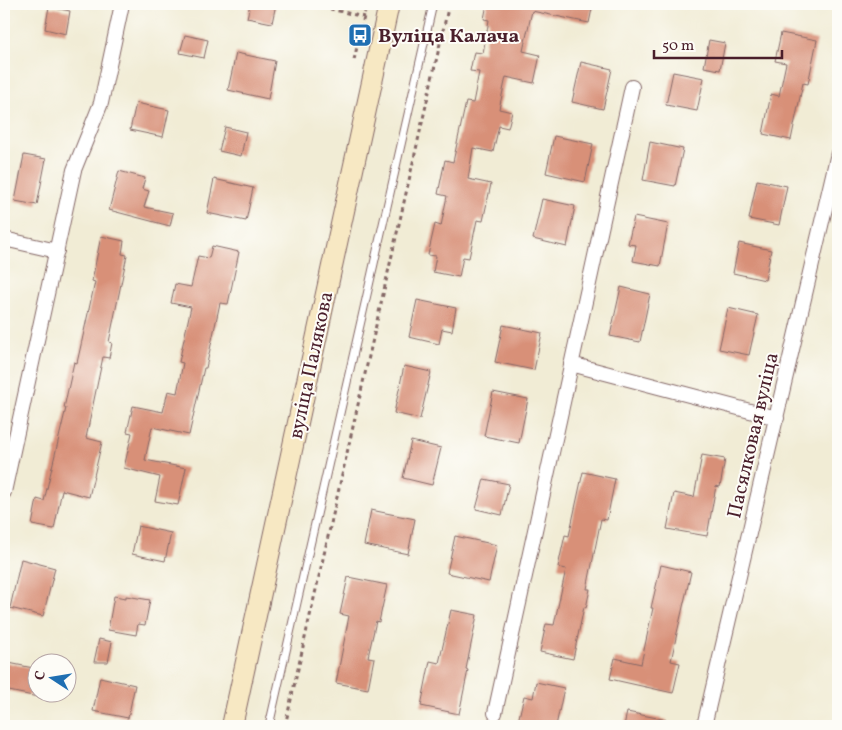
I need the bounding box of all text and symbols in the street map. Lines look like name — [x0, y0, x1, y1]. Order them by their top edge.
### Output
bus stop icon: Вуліца Калача — [347, 22, 373, 48]
place label: Вуліца Калача — [378, 23, 519, 51]
scale bar — [654, 28, 782, 60]
text: 50 m — [662, 36, 694, 57]
street label: вуліца Палякова — [283, 289, 341, 442]
street label: Пасялковая вуліца — [721, 350, 787, 521]
north arrow — [28, 652, 78, 702]
text: С — [31, 669, 51, 682]

